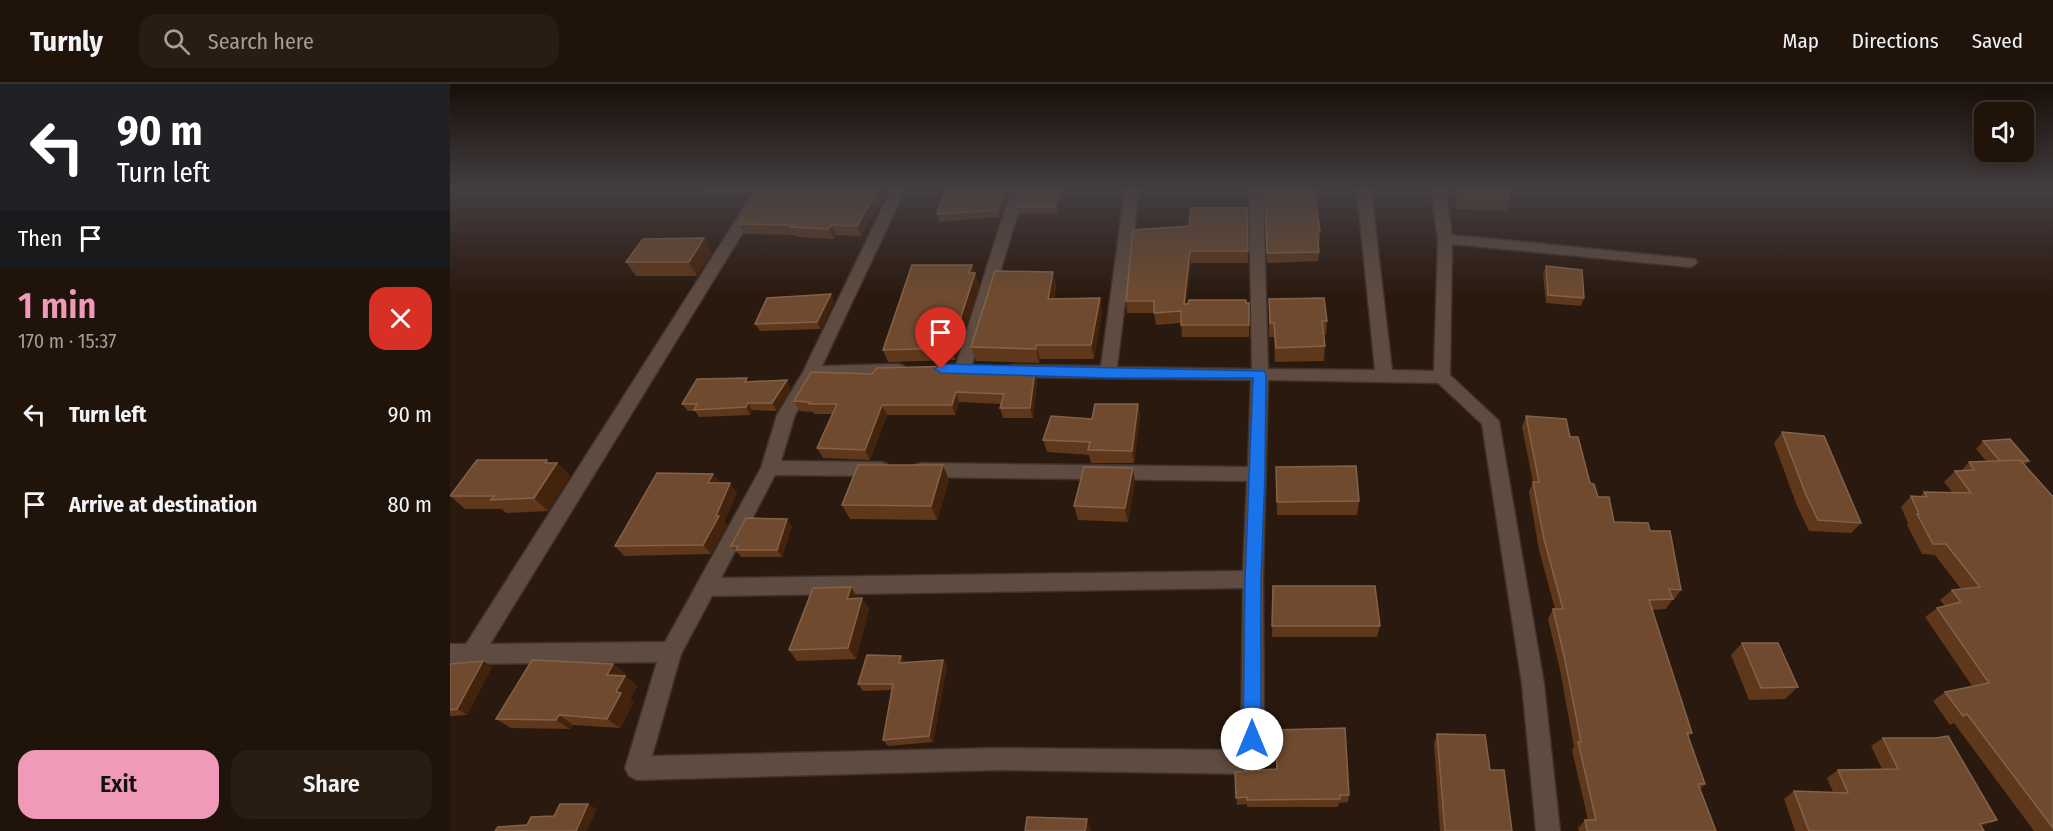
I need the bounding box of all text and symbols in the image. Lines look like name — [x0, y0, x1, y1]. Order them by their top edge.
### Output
search box — [139, 14, 559, 68]
text: Turnly — [30, 25, 103, 58]
icon: search — [160, 25, 193, 58]
text: Search here — [208, 28, 314, 55]
text: Map — [1782, 28, 1819, 54]
text: Directions — [1852, 28, 1939, 54]
text: Saved — [1972, 28, 2023, 54]
map controls — [1974, 102, 2034, 162]
button: sound — [1974, 102, 2034, 162]
text: 90 m — [117, 106, 202, 156]
icon: left — [18, 108, 96, 186]
text: Turn left — [117, 157, 210, 189]
icon: arrive — [74, 222, 107, 255]
text: Then — [18, 225, 62, 252]
text: 1 min — [18, 284, 96, 328]
button: close — [369, 287, 432, 350]
pin — [915, 307, 966, 369]
icon: arrive — [924, 316, 957, 349]
text: 170 m · 15:37 — [18, 329, 116, 353]
icon: left — [18, 398, 51, 431]
text: Turn left — [69, 401, 147, 428]
text: 90 m — [388, 401, 432, 428]
icon: arrive — [18, 488, 51, 521]
text: Arrive at destination — [69, 491, 257, 518]
text: 80 m — [387, 491, 432, 518]
position arrow — [1220, 707, 1284, 771]
button: Exit — [18, 750, 219, 819]
button: Share — [231, 750, 432, 819]

